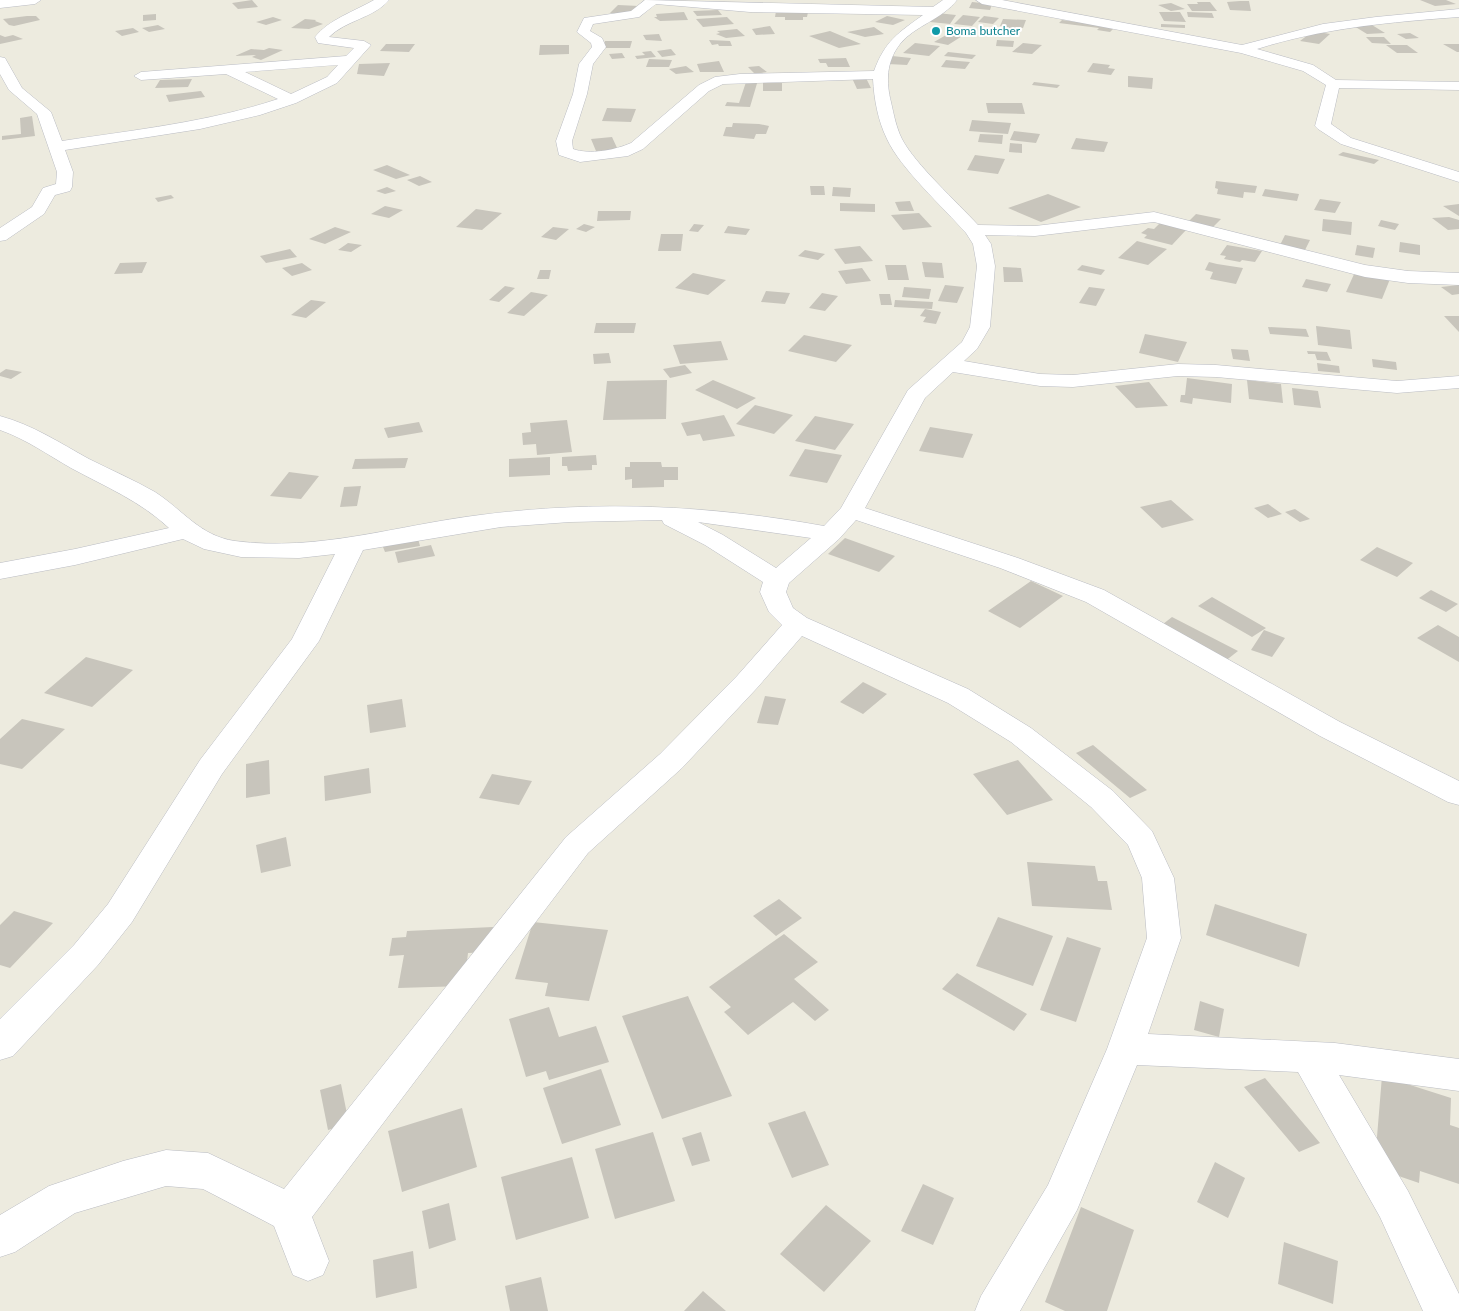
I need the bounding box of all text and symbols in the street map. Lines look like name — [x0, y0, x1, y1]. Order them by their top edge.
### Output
place label: Boma butcher — [946, 23, 1021, 38]
marker: Boma butcher — [930, 25, 942, 37]

